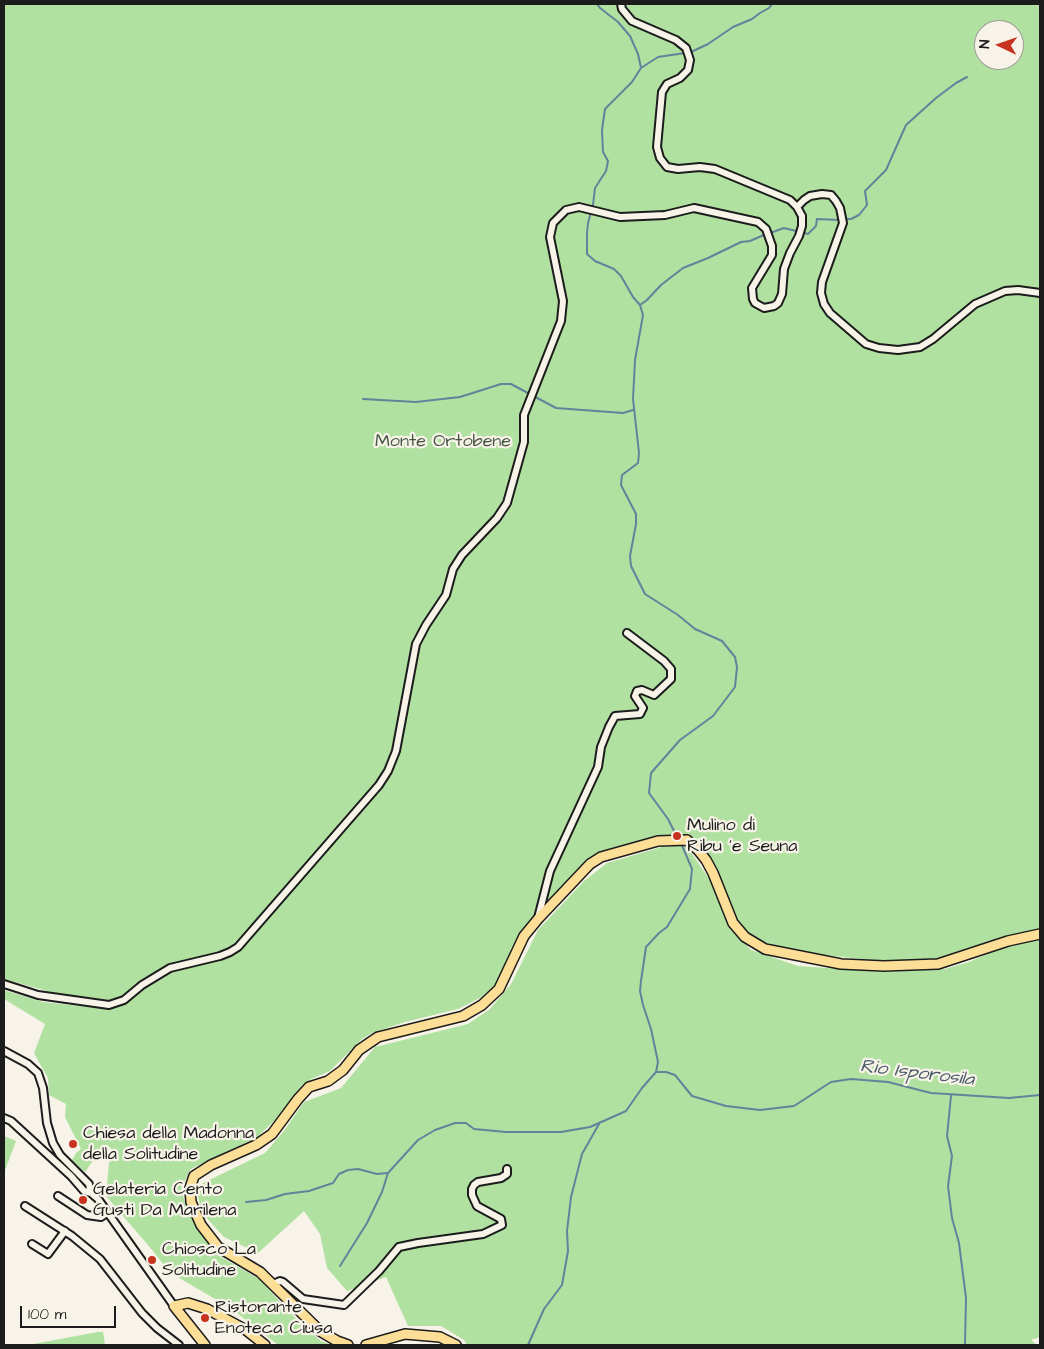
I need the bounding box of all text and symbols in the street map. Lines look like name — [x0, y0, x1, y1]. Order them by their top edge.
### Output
north arrow — [974, 20, 1024, 70]
text: N — [975, 39, 995, 49]
park label: Monte Ortobene — [375, 431, 511, 453]
place label: Mulino di Ribu 'e Seuna — [687, 815, 797, 858]
marker: Mulino di Ribu 'e Seuna — [671, 830, 683, 842]
water label: Rio Isporosila — [859, 1056, 975, 1092]
place label: Chiesa della Madonna della Solitudine — [83, 1123, 254, 1166]
marker: Chiesa della Madonna della Solitudine — [67, 1138, 79, 1150]
place label: Gelateria Cento Gusti Da Marilena — [93, 1179, 236, 1222]
marker: Gelateria Cento Gusti Da Marilena — [77, 1194, 89, 1206]
place label: Chiosco La Solitudine — [162, 1239, 256, 1282]
marker: Chiosco La Solitudine — [146, 1254, 158, 1266]
scale bar — [22, 1296, 119, 1328]
place label: Ristorante Enoteca Ciusa — [215, 1297, 332, 1340]
text: 100 m — [28, 1304, 67, 1325]
marker: Ristorante Enoteca Ciusa — [199, 1312, 211, 1324]

